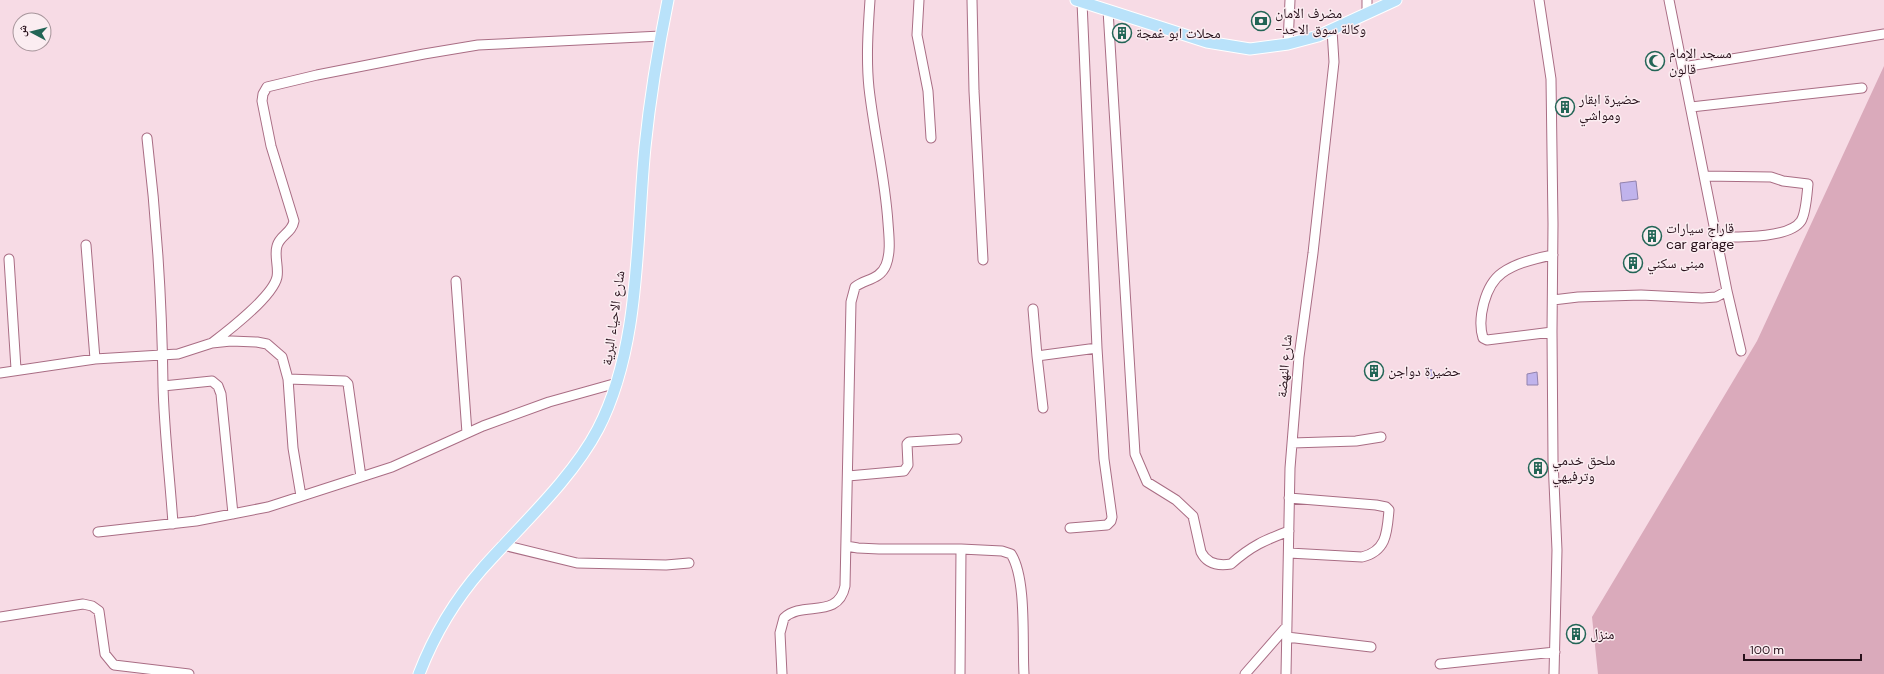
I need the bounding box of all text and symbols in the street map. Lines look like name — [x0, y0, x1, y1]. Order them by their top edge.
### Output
place label: مضرف الامان -وكالة سوق الاحد — [1275, 4, 1366, 38]
bank icon: مضرف الامان -وكالة سوق الاحد — [1250, 10, 1272, 32]
north arrow — [12, 12, 52, 52]
building icon: محلات ابو غمجة — [1111, 22, 1133, 44]
text: ش — [14, 24, 31, 38]
place label: محلات ابو غمجة — [1136, 24, 1221, 42]
place label: مسجد الإمام قالون — [1669, 44, 1732, 78]
mosque icon: مسجد الإمام قالون — [1644, 50, 1666, 72]
place label: حضيرة ابقار ومواشي — [1578, 90, 1641, 127]
building icon: حضيرة ابقار ومواشي — [1554, 96, 1576, 118]
place label: قاراج سيارات car garage — [1666, 219, 1734, 253]
building icon: قاراج سيارات car garage — [1641, 225, 1663, 247]
building icon: مبنى سكني — [1622, 252, 1644, 274]
place label: مبنى سكني — [1647, 254, 1704, 275]
street label: شارع الاحياء البرية — [597, 269, 630, 367]
street label: شارع النهضة — [1272, 334, 1297, 398]
building icon: حضيرة دواجن — [1363, 360, 1385, 382]
place label: حضيرة دواجن — [1388, 362, 1461, 380]
place label: ملحق خدمي وترفيهي — [1552, 451, 1615, 488]
building icon: ملحق خدمي وترفيهي — [1527, 457, 1549, 479]
building icon: منزل — [1565, 623, 1587, 645]
place label: منزل — [1590, 625, 1614, 643]
scale bar — [1744, 636, 1861, 662]
text: 100 m — [1750, 642, 1784, 658]

